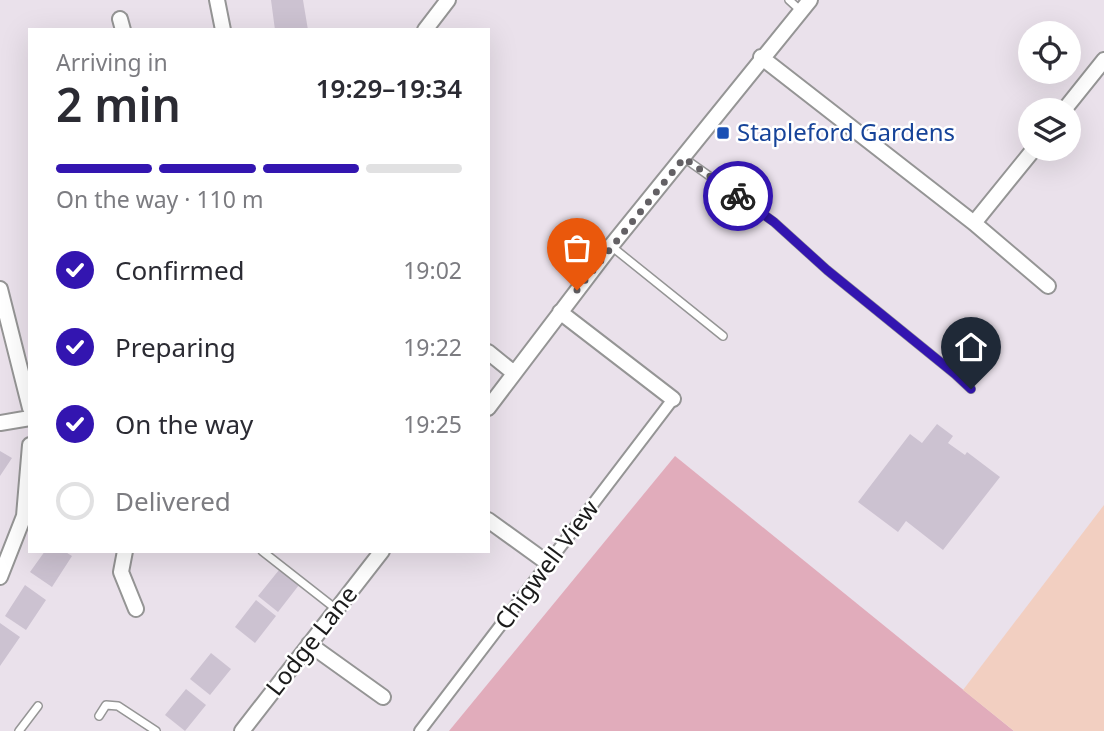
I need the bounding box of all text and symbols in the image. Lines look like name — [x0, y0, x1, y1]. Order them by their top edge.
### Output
map controls — [1018, 21, 1081, 161]
button: locate — [1018, 21, 1081, 84]
text: Arriving in — [56, 46, 168, 78]
text: 19:29–19:34 — [316, 70, 462, 106]
text: 2 min — [56, 73, 181, 135]
button: layers — [1018, 98, 1081, 161]
place label: Stapleford Gardens — [737, 115, 955, 148]
marker: Stapleford Gardens — [715, 125, 731, 141]
courier — [703, 161, 773, 231]
icon: bike — [719, 177, 757, 215]
text: On the way · 110 m — [56, 183, 263, 215]
pin — [547, 218, 607, 290]
icon: bag — [558, 229, 596, 267]
icon: check — [56, 251, 94, 289]
text: Confirmed — [115, 252, 245, 288]
text: 19:02 — [403, 254, 462, 286]
pin — [941, 317, 1001, 389]
icon: check — [56, 328, 94, 366]
icon: home — [952, 328, 990, 366]
text: Preparing — [115, 329, 236, 365]
text: 19:22 — [403, 331, 462, 363]
icon: check — [56, 405, 94, 443]
text: On the way — [115, 406, 253, 442]
text: 19:25 — [403, 408, 462, 440]
text: Delivered — [115, 483, 231, 519]
street label: Chigwell View — [486, 492, 606, 636]
street label: Lodge Lane — [258, 578, 364, 702]

